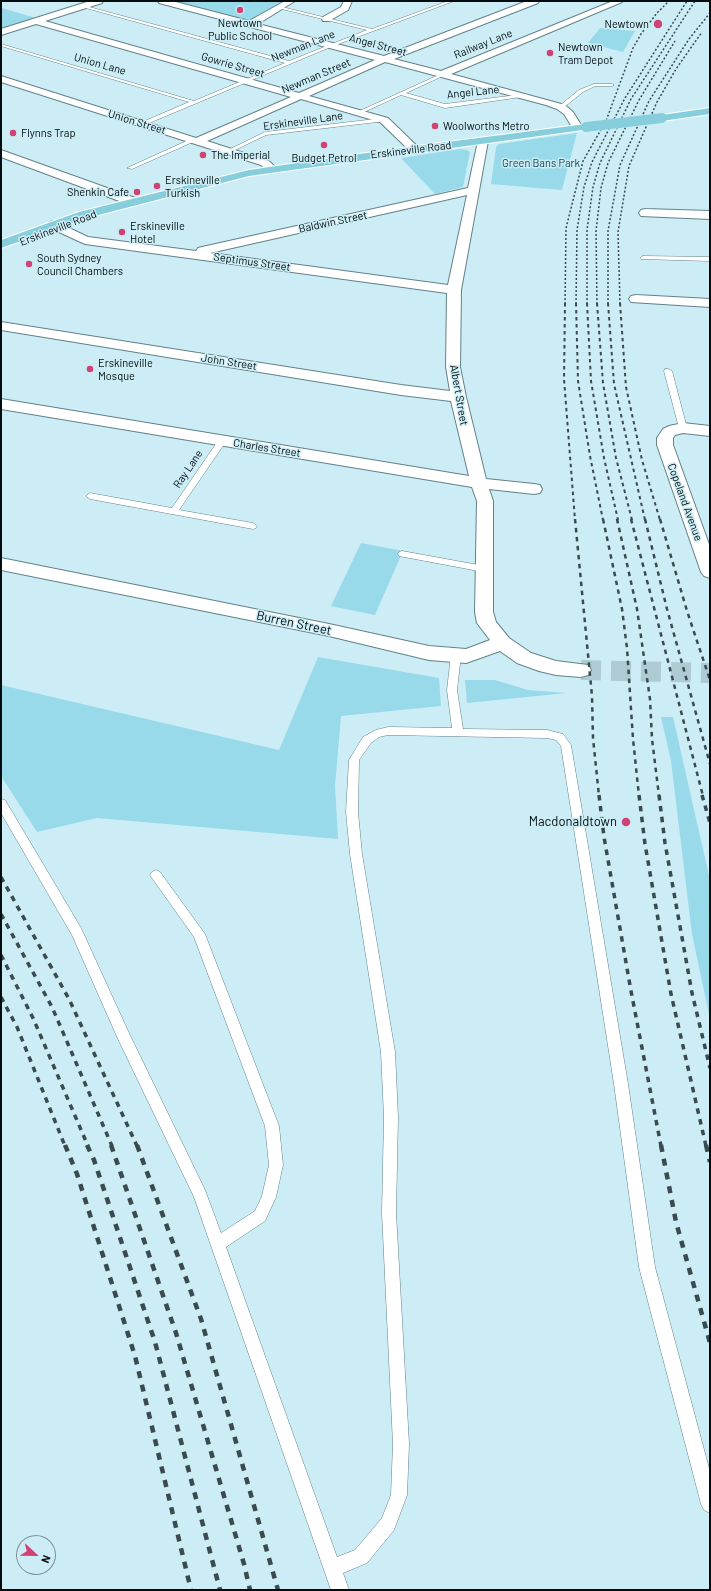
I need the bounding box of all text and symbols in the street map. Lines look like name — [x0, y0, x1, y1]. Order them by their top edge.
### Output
marker: Newtown Public School — [235, 5, 245, 15]
place label: Newtown Public School — [208, 16, 272, 42]
place label: Newtown — [604, 17, 649, 31]
marker: Newtown — [652, 18, 664, 30]
street label: Railway Lane — [452, 26, 514, 62]
street label: Newman Lane — [269, 27, 337, 65]
street label: Angel Street — [348, 31, 408, 59]
place label: Newtown Tram Depot — [558, 40, 613, 66]
marker: Newtown Tram Depot — [545, 48, 555, 58]
street label: Union Lane — [72, 50, 128, 78]
street label: Gowrie Street — [200, 50, 266, 80]
street label: Newman Street — [279, 55, 353, 97]
street label: Angel Lane — [446, 83, 500, 101]
street label: Union Street — [106, 107, 168, 137]
street label: Erskineville Lane — [262, 109, 344, 133]
place label: Woolworths Metro — [443, 119, 530, 133]
marker: Woolworths Metro — [430, 121, 440, 131]
place label: Flynns Trap — [21, 126, 76, 140]
marker: Flynns Trap — [8, 128, 18, 138]
street label: Erskineville Road — [370, 138, 452, 162]
marker: Budget Petrol — [319, 140, 329, 150]
place label: The Imperial — [211, 148, 270, 162]
marker: The Imperial — [198, 150, 208, 160]
place label: Budget Petrol — [291, 151, 357, 165]
park label: Green Bans Park — [502, 156, 580, 170]
place label: Erskineville Turkish — [165, 173, 220, 199]
marker: Erskineville Turkish — [152, 181, 162, 191]
place label: Shenkin Cafe — [67, 185, 129, 199]
marker: Shenkin Cafe — [132, 187, 142, 197]
street label: Erskineville Road — [18, 207, 98, 249]
street label: Baldwin Street — [297, 208, 369, 236]
place label: Erskineville Hotel — [130, 219, 185, 245]
marker: Erskineville Hotel — [117, 227, 127, 237]
street label: Septimus Street — [213, 250, 291, 274]
place label: South Sydney Council Chambers — [37, 251, 123, 277]
marker: South Sydney Council Chambers — [24, 259, 34, 269]
street label: John Street — [200, 351, 258, 373]
place label: Erskineville Mosque — [98, 356, 153, 382]
marker: Erskineville Mosque — [85, 364, 95, 374]
street label: Albert Street — [447, 364, 471, 426]
street label: Charles Street — [232, 436, 302, 460]
street label: Ray Lane — [170, 447, 206, 491]
street label: Copeland Avenue — [665, 461, 705, 543]
street label: Burren Street — [255, 607, 333, 639]
place label: Macdonaldtown — [529, 814, 617, 830]
marker: Macdonaldtown — [620, 816, 632, 828]
north arrow — [16, 1535, 56, 1575]
text: N — [39, 1553, 54, 1565]

